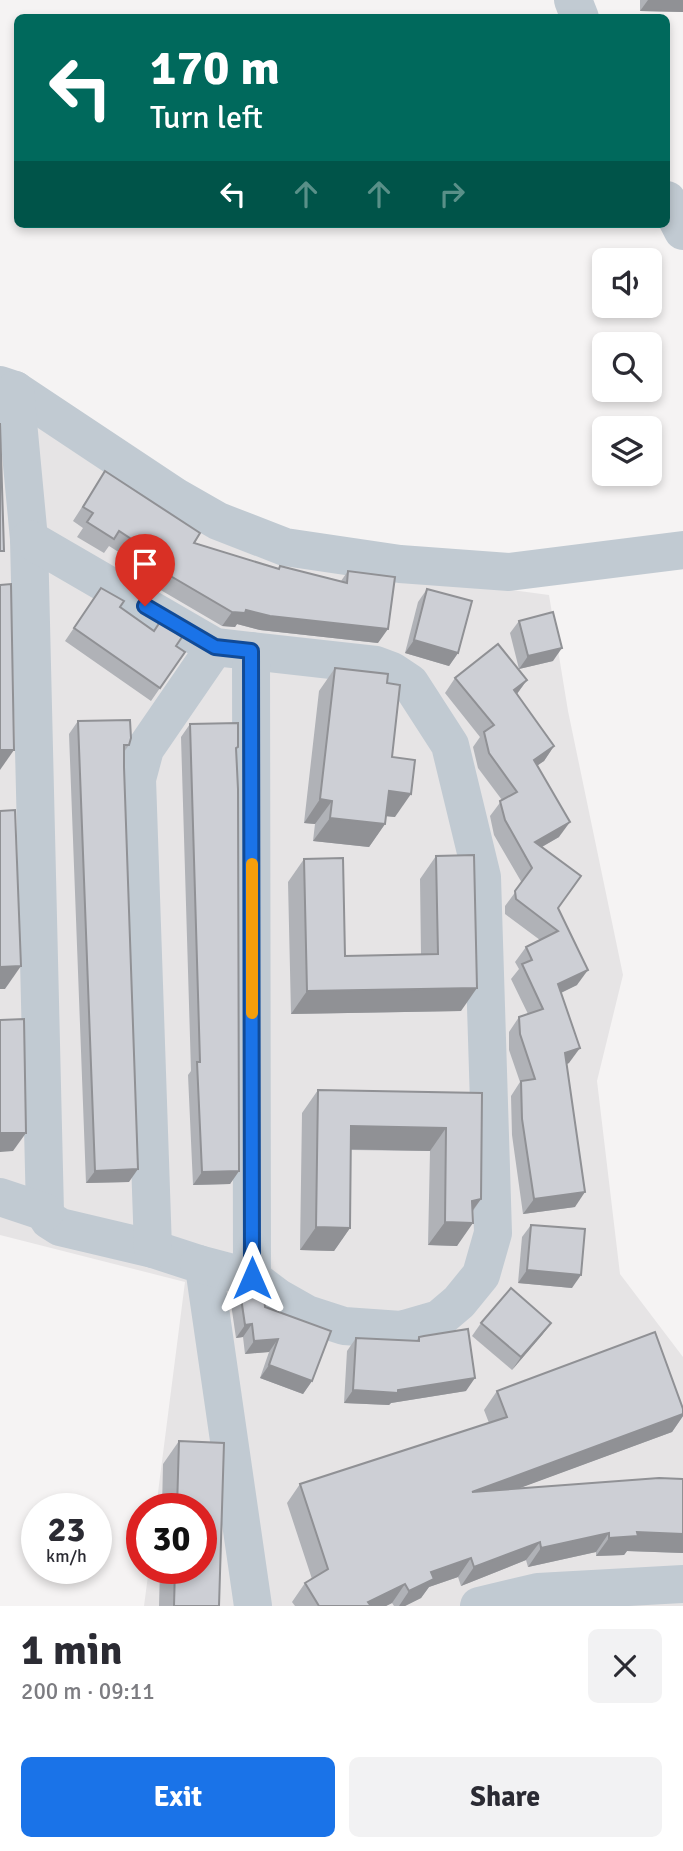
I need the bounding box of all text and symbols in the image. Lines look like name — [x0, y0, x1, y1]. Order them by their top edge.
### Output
text: 170 m — [150, 38, 280, 98]
icon: left — [35, 42, 126, 133]
text: Turn left — [150, 98, 263, 137]
icon: left — [214, 175, 252, 213]
icon: ahead — [287, 175, 325, 213]
icon: ahead — [360, 175, 398, 213]
icon: right — [433, 175, 471, 213]
map controls — [592, 248, 662, 486]
button: sound — [592, 248, 662, 318]
button: search — [592, 332, 662, 402]
button: layers — [592, 416, 662, 486]
pin — [115, 534, 175, 606]
icon: arrive — [126, 545, 164, 583]
position arrow — [215, 1241, 289, 1315]
speed limit sign: 30 — [126, 1493, 217, 1584]
text: 23 — [48, 1508, 85, 1551]
text: km/h — [46, 1545, 87, 1567]
text: 1 min — [21, 1625, 122, 1676]
button: close — [588, 1629, 662, 1703]
text: 200 m · 09:11 — [21, 1677, 155, 1706]
button: Exit — [21, 1757, 335, 1837]
button: Share — [349, 1757, 662, 1837]

